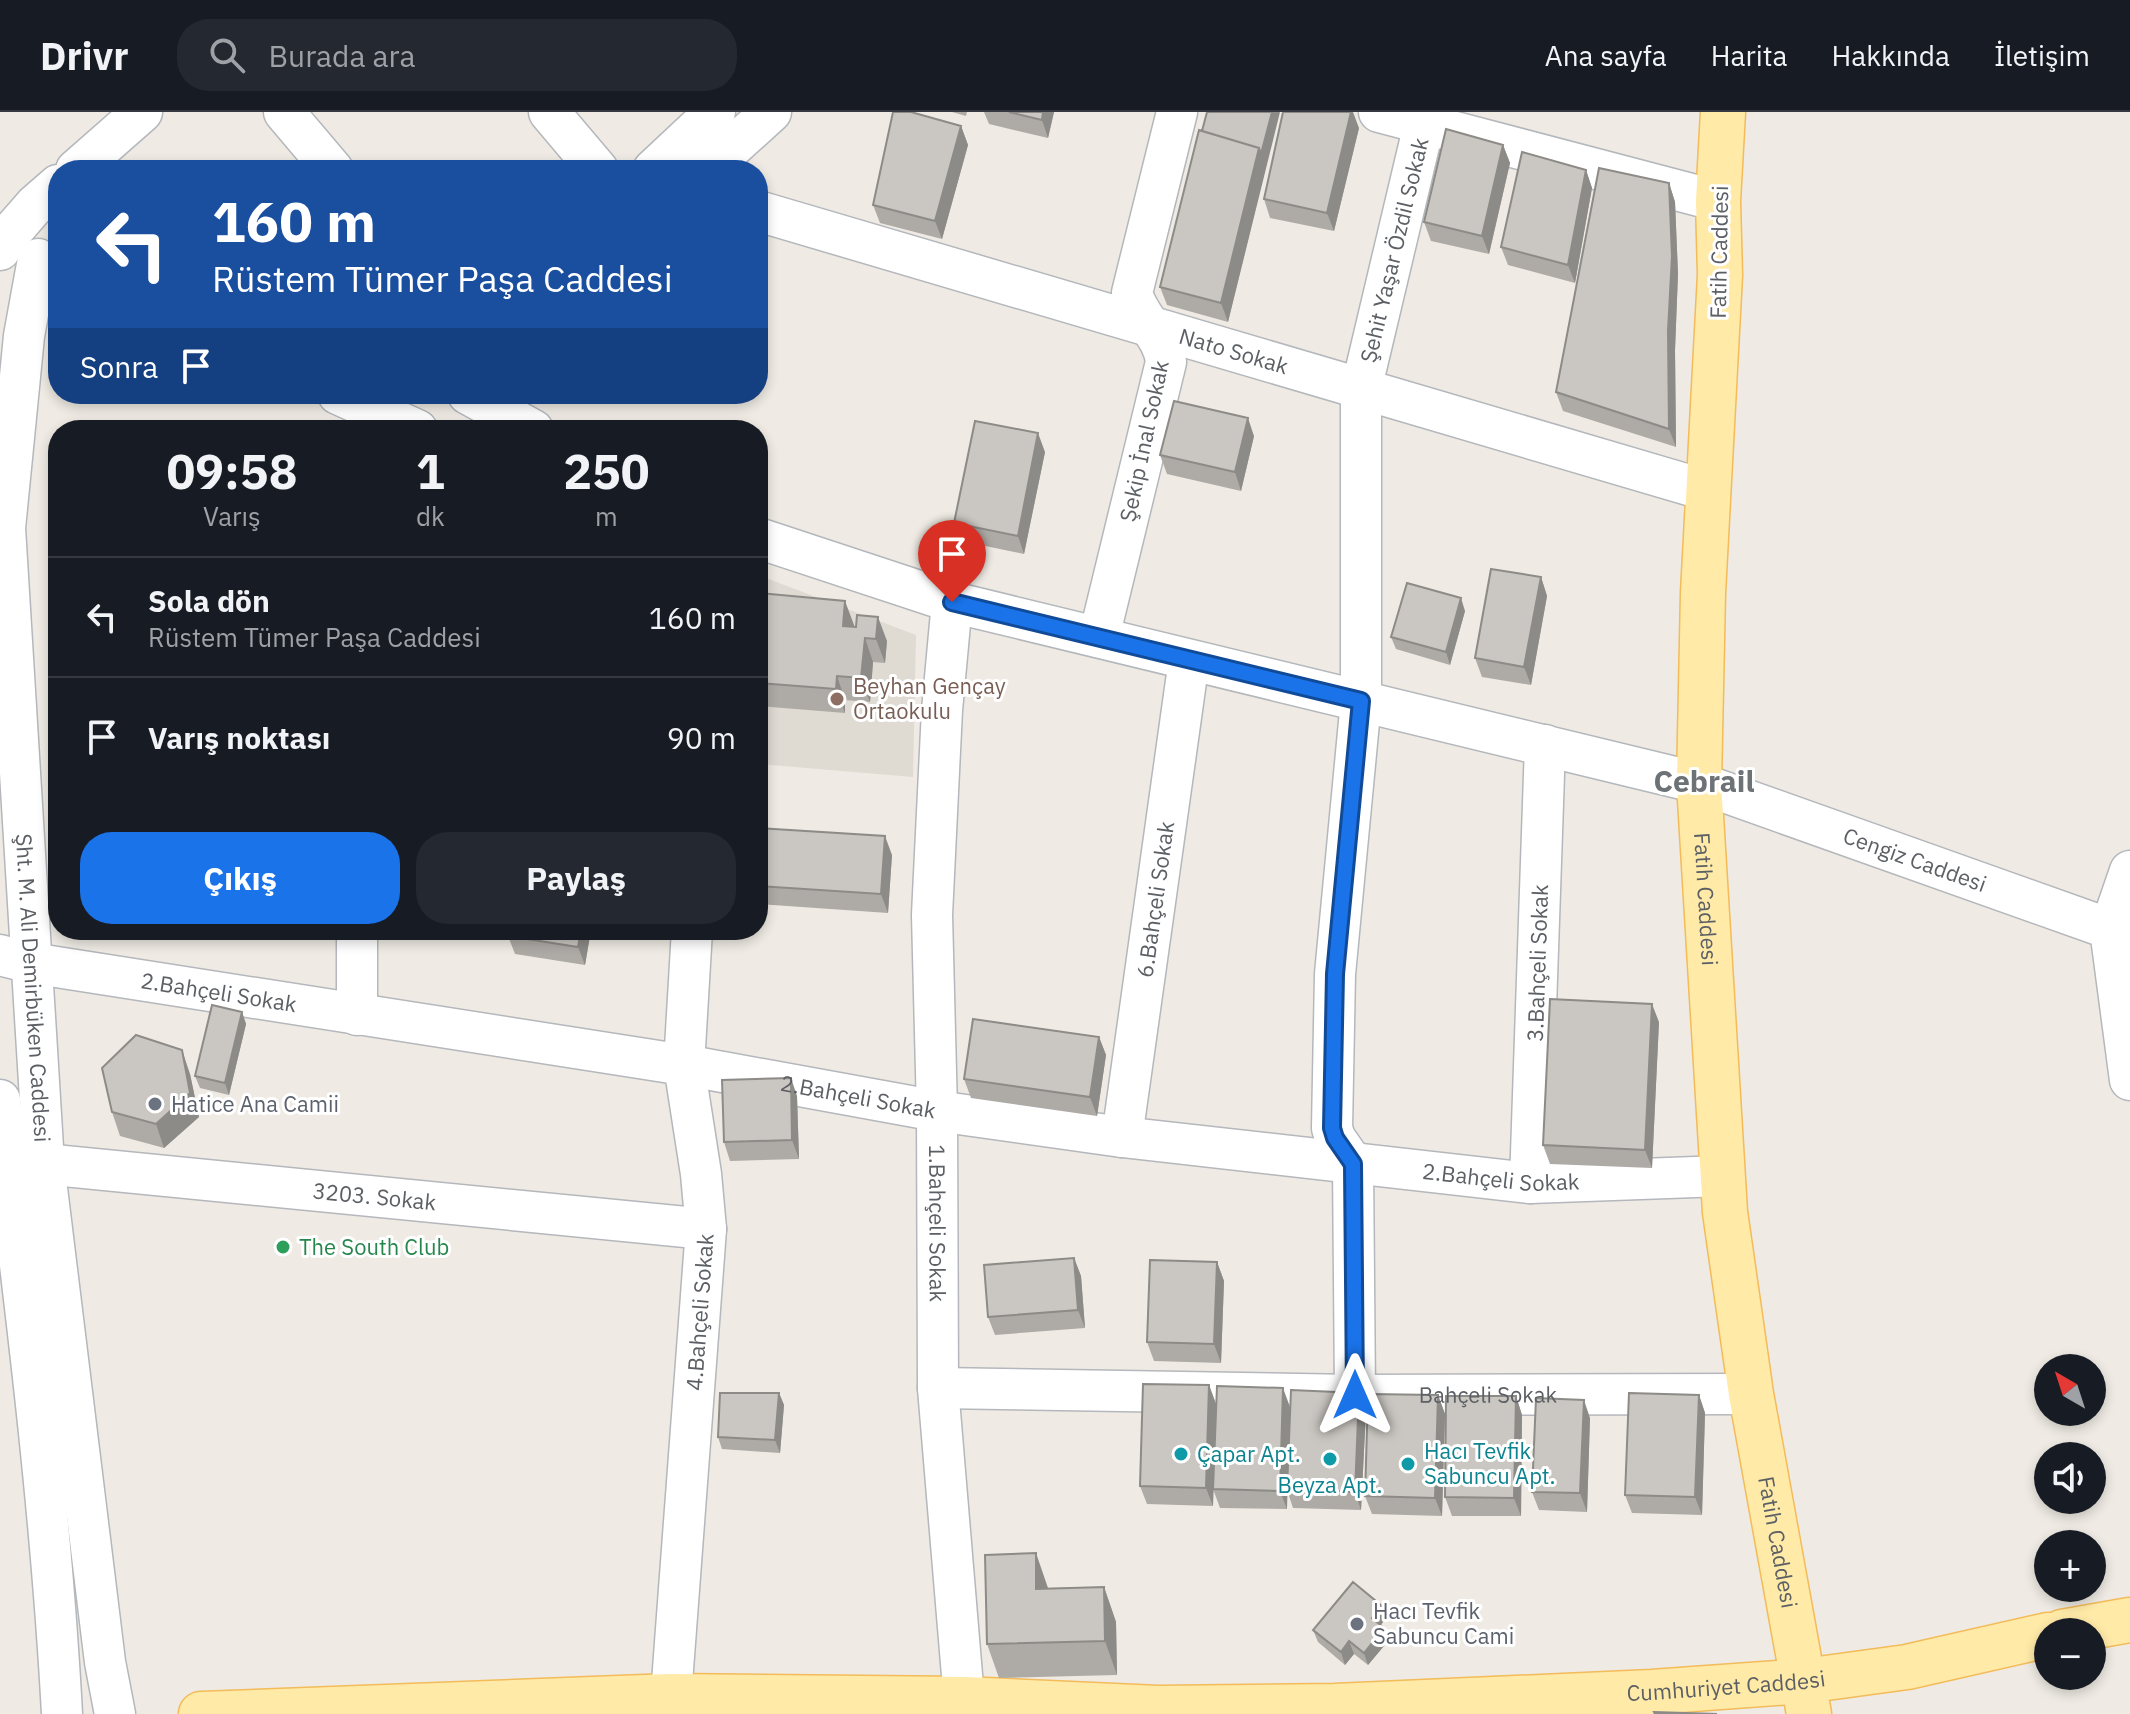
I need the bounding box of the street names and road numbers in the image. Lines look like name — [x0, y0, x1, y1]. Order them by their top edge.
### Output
street label: Şehit Yaşar Özdil Sokak — [1353, 134, 1434, 365]
street label: Fatih Caddesi — [1703, 185, 1734, 319]
street label: Nato Sokak — [1176, 321, 1292, 381]
street label: Şekip İnal Sokak — [1112, 357, 1175, 524]
street label: 6.Bahçeli Sokak — [1130, 819, 1180, 979]
street label: Cengiz Caddesi — [1839, 820, 1991, 898]
street label: Fatih Caddesi — [1688, 832, 1725, 967]
street label: Şht. M. Ali Demirbüken Caddesi — [10, 833, 58, 1143]
street label: 3.Bahçeli Sokak — [1520, 884, 1554, 1042]
street label: 2.Bahçeli Sokak — [139, 965, 299, 1018]
street label: 2.Bahçeli Sokak — [778, 1068, 939, 1125]
street label: 1.Bahçeli Sokak — [923, 1144, 953, 1302]
street label: 2.Bahçeli Sokak — [1421, 1156, 1580, 1197]
street label: 3203. Sokak — [311, 1175, 438, 1216]
street label: 4.Bahçeli Sokak — [679, 1232, 720, 1392]
street label: Bahçeli Sokak — [1419, 1379, 1558, 1409]
street label: Fatih Caddesi — [1752, 1474, 1805, 1610]
street label: Cumhuriyet Caddesi — [1626, 1663, 1827, 1707]

